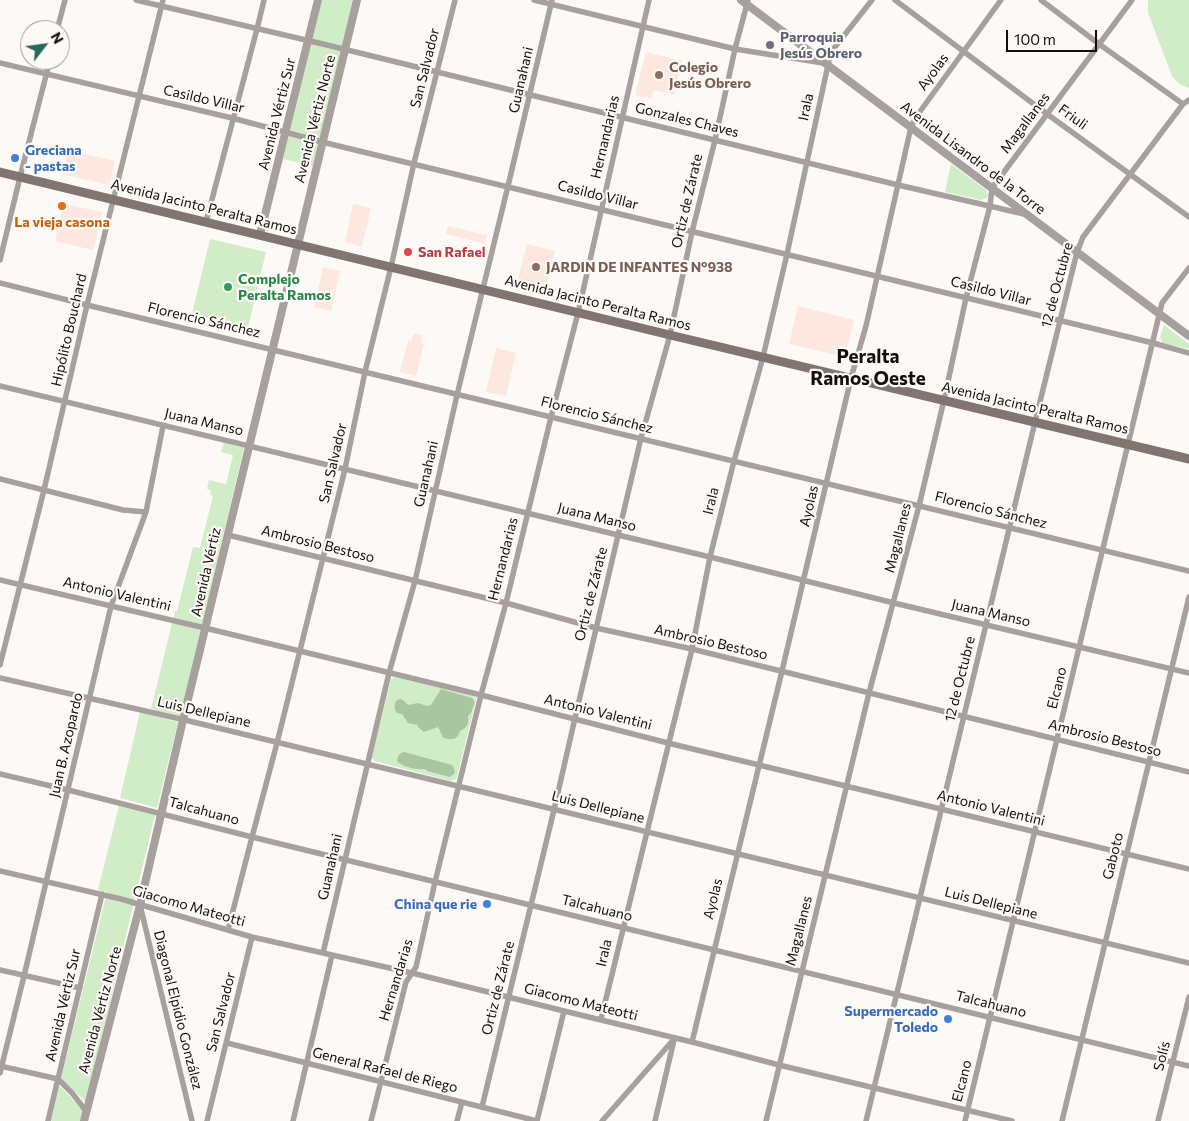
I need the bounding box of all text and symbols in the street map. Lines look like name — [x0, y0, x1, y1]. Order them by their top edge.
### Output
north arrow — [20, 20, 70, 70]
scale bar — [1009, 20, 1100, 52]
street label: San Salvador — [407, 26, 443, 110]
text: N — [48, 29, 68, 47]
place label: Parroquia Jesús Obrero — [780, 29, 862, 62]
text: 100 m — [1014, 30, 1056, 48]
marker: Parroquia Jesús Obrero — [764, 39, 776, 51]
street label: Guanahani — [505, 45, 537, 115]
street label: Ayolas — [914, 50, 952, 94]
street label: Avenida Vértiz Norte — [291, 53, 339, 185]
street label: Avenida Vértiz Sur — [255, 56, 299, 172]
place label: Colegio Jesús Obrero — [669, 59, 751, 92]
marker: Colegio Jesús Obrero — [653, 69, 665, 81]
street label: Casildo Villar — [162, 82, 246, 116]
street label: Magallanes — [997, 89, 1053, 157]
street label: Irala — [795, 92, 817, 122]
street label: Hernandarias — [587, 94, 623, 180]
street label: Avenida Lisandro de la Torre — [897, 98, 1049, 218]
street label: Gonzales Chaves — [633, 99, 741, 141]
street label: Friuli — [1055, 101, 1091, 133]
place label: Greciana - pastas — [25, 142, 82, 174]
marker: Greciana - pastas — [9, 152, 21, 164]
street label: Ortiz de Zárate — [668, 152, 706, 250]
street label: Avenida Jacinto Peralta Ramos — [109, 176, 299, 238]
street label: Casildo Villar — [556, 177, 640, 213]
marker: La vieja casona — [56, 200, 68, 212]
place label: La vieja casona — [14, 214, 110, 230]
street label: 12 de Octubre — [1038, 241, 1076, 329]
place label: San Rafael — [418, 244, 486, 260]
marker: San Rafael — [402, 246, 414, 258]
place label: JARDIN DE INFANTES Nº938 — [546, 259, 733, 275]
marker: JARDIN DE INFANTES Nº938 — [530, 261, 542, 273]
place label: Complejo Peralta Ramos — [238, 271, 331, 304]
street label: Hipólito Bouchard — [48, 272, 90, 388]
street label: Avenida Jacinto Peralta Ramos — [503, 272, 693, 334]
street label: Casildo Villar — [949, 273, 1033, 309]
marker: Complejo Peralta Ramos — [222, 281, 234, 293]
street label: Florencio Sánchez — [146, 299, 262, 341]
district label: Peralta Ramos Oeste — [810, 346, 926, 390]
street label: Avenida Jacinto Peralta Ramos — [940, 378, 1130, 438]
street label: Florencio Sánchez — [539, 393, 655, 437]
street label: Juana Manso — [163, 405, 245, 439]
street label: San Salvador — [316, 421, 350, 505]
street label: Guanahani — [410, 439, 442, 509]
street label: Ayolas — [796, 484, 822, 528]
street label: Irala — [700, 486, 722, 516]
street label: Florencio Sánchez — [933, 488, 1049, 532]
street label: Juana Manso — [556, 499, 638, 535]
street label: Magallanes — [881, 501, 915, 575]
street label: Hernandarias — [485, 516, 521, 602]
street label: Ambrosio Bestoso — [260, 522, 376, 566]
street label: Avenida Vértiz — [188, 526, 224, 618]
street label: Ortiz de Zárate — [571, 545, 611, 643]
street label: Antonio Valentini — [61, 573, 173, 615]
street label: Juana Manso — [950, 596, 1032, 630]
street label: Ambrosio Bestoso — [653, 621, 769, 663]
street label: 12 de Octubre — [941, 635, 979, 723]
street label: Elcano — [1044, 665, 1070, 711]
street label: Antonio Valentini — [542, 690, 654, 734]
street label: Juan B. Azopardo — [46, 691, 86, 799]
street label: Luis Dellepiane — [156, 693, 252, 731]
street label: Ambrosio Bestoso — [1047, 716, 1163, 760]
street label: Antonio Valentini — [935, 786, 1047, 830]
street label: Luis Dellepiane — [550, 787, 646, 827]
street label: Talcahuano — [167, 794, 241, 828]
street label: Gaboto — [1099, 831, 1127, 881]
street label: Guanahani — [314, 832, 346, 902]
street label: Ayolas — [700, 877, 726, 921]
street label: Giacomo Mateotti — [131, 882, 247, 930]
street label: Luis Dellepiane — [943, 883, 1039, 923]
street label: Talcahuano — [560, 891, 634, 925]
street label: Magallanes — [782, 894, 816, 968]
place label: China que rie — [394, 896, 477, 912]
marker: China que rie — [481, 898, 493, 910]
street label: Diagonal Elpidio González — [150, 928, 206, 1092]
street label: Hernandarias — [376, 937, 416, 1023]
street label: Irala — [593, 938, 615, 968]
street label: Ortiz de Zárate — [478, 939, 518, 1037]
street label: Avenida Vértiz Norte — [75, 944, 125, 1076]
street label: Avenida Vértiz Sur — [42, 947, 84, 1063]
street label: San Salvador — [203, 970, 239, 1054]
street label: Giacomo Mateotti — [522, 980, 640, 1024]
street label: Talcahuano — [954, 987, 1028, 1021]
place label: Supermercado Toledo — [844, 1003, 938, 1036]
marker: Supermercado Toledo — [942, 1013, 954, 1025]
street label: Solís — [1150, 1039, 1174, 1073]
street label: General Rafael de Riego — [310, 1044, 460, 1096]
street label: Elcano — [949, 1058, 975, 1104]

